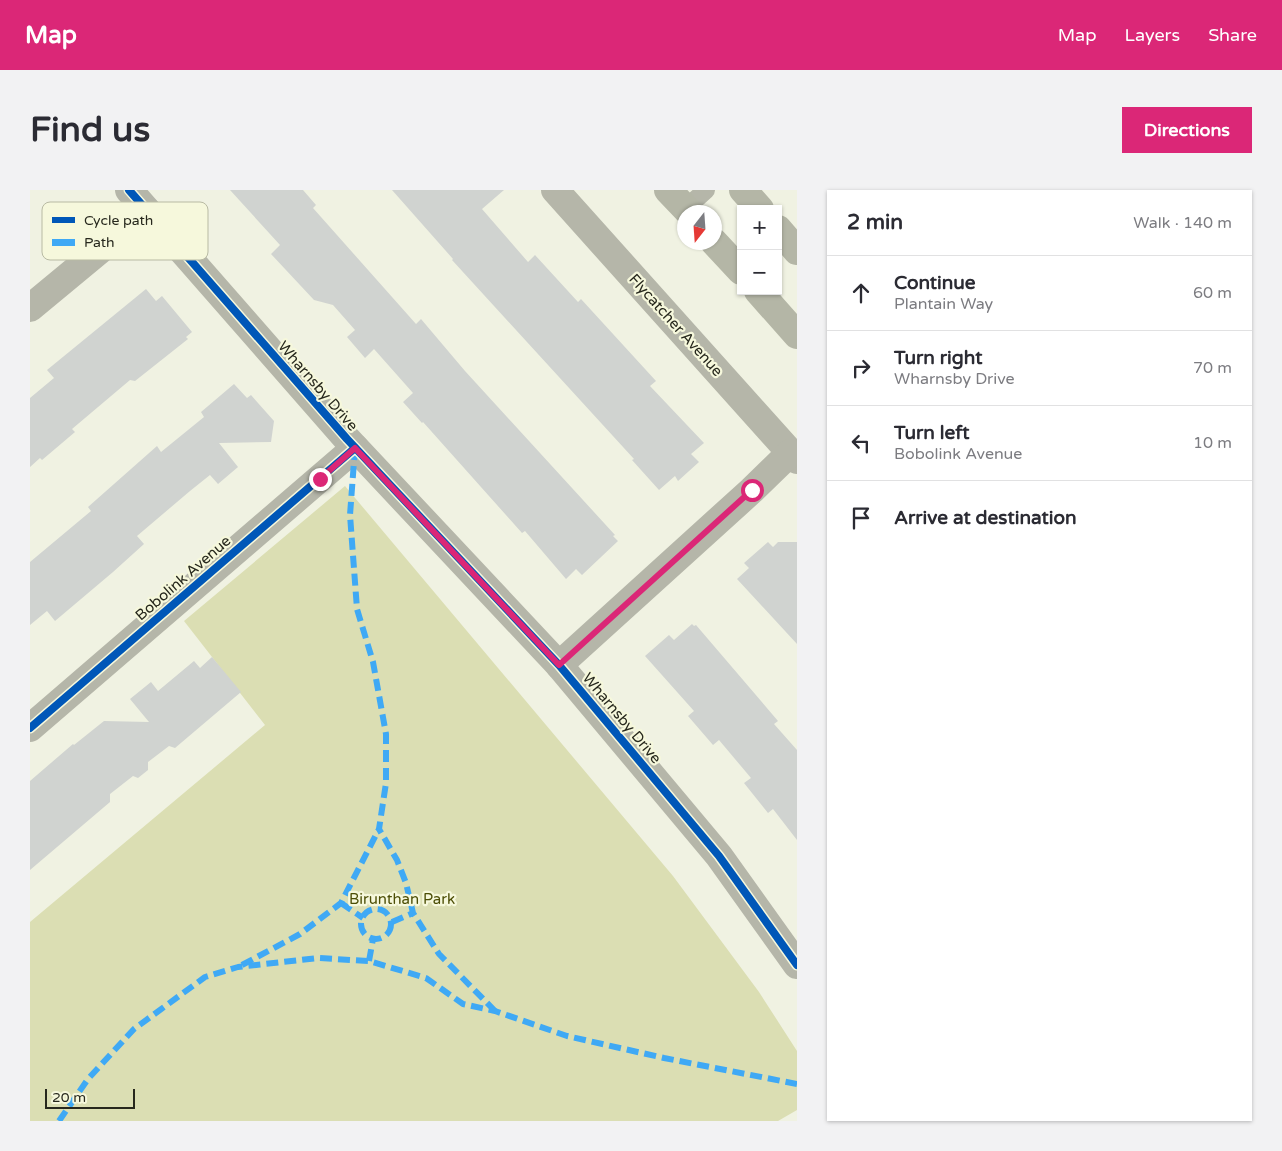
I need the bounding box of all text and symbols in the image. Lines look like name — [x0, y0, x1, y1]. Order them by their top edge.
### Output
text: Map — [25, 21, 77, 50]
text: Map — [1058, 24, 1097, 46]
text: Layers — [1125, 24, 1180, 46]
text: Share — [1208, 24, 1257, 46]
button: Directions — [1122, 107, 1252, 153]
text: Find us — [30, 109, 150, 151]
legend — [42, 202, 208, 260]
north arrow — [677, 205, 722, 250]
map controls — [737, 205, 782, 295]
button: + — [737, 205, 782, 250]
text: 2 min — [847, 210, 903, 235]
text: Cycle path — [84, 212, 153, 229]
text: Walk · 140 m — [1133, 213, 1232, 233]
text: Path — [84, 234, 115, 251]
button: − — [737, 250, 782, 295]
street label: Flycatcher Avenue — [625, 270, 727, 380]
text: Continue — [894, 272, 976, 294]
icon: ahead — [847, 279, 875, 307]
text: 60 m — [1193, 283, 1232, 303]
text: Plantain Way — [894, 294, 993, 314]
street label: Wharnsby Drive — [274, 337, 362, 435]
text: Turn right — [894, 347, 982, 369]
icon: right — [847, 354, 875, 382]
text: 70 m — [1193, 358, 1232, 378]
text: Wharnsby Drive — [894, 369, 1015, 389]
text: Turn left — [894, 422, 970, 444]
icon: left — [847, 429, 875, 457]
text: 10 m — [1193, 433, 1232, 453]
text: Bobolink Avenue — [894, 444, 1022, 464]
route end — [309, 468, 332, 491]
route start — [741, 479, 764, 502]
icon: arrive — [847, 504, 875, 532]
text: Arrive at destination — [894, 507, 1077, 529]
street label: Bobolink Avenue — [132, 532, 234, 624]
street label: Wharnsby Drive — [579, 669, 665, 767]
park label: Birunthan Park — [349, 890, 455, 908]
scale bar — [45, 1086, 135, 1109]
text: 20 m — [52, 1089, 86, 1106]

